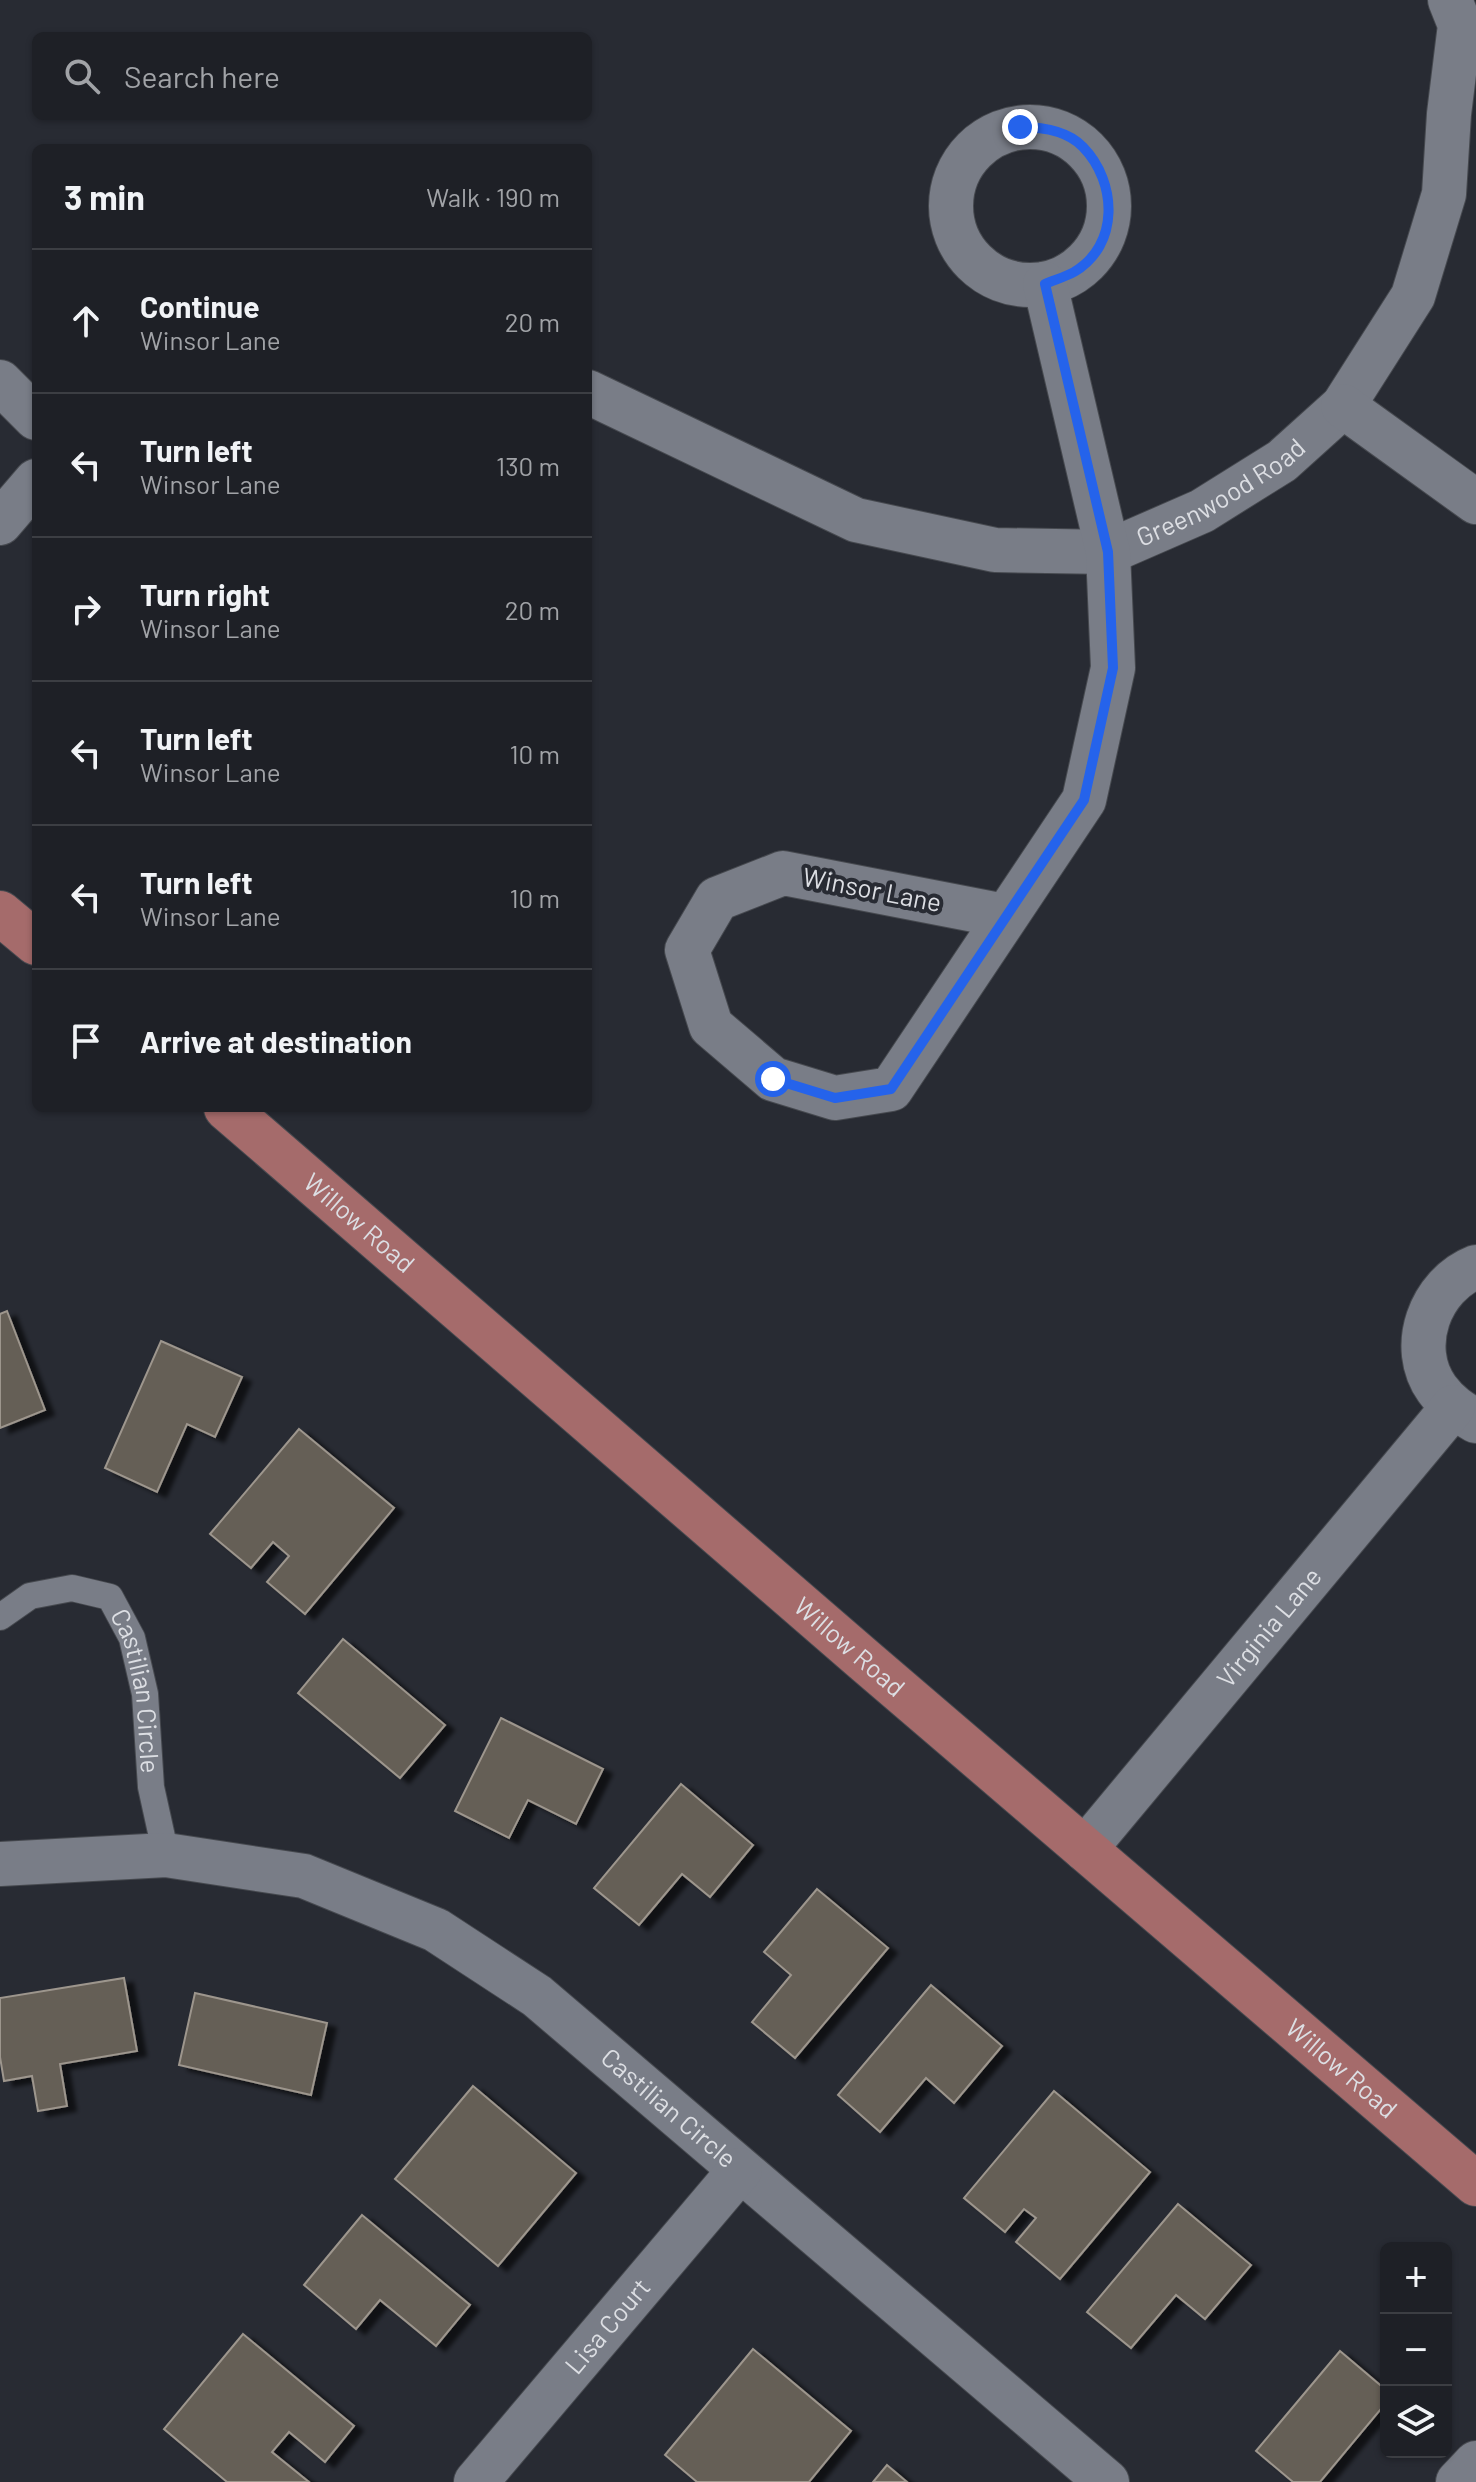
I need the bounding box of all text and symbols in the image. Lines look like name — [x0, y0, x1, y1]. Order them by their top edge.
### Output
search box — [32, 32, 592, 120]
icon: search — [60, 54, 104, 98]
text: Search here — [124, 58, 280, 94]
route end — [1002, 109, 1038, 145]
text: 3 min — [64, 176, 145, 217]
text: Walk · 190 m — [426, 181, 560, 212]
text: Continue — [140, 288, 260, 324]
icon: ahead — [64, 299, 108, 343]
text: 20 m — [505, 306, 560, 337]
text: Winsor Lane — [140, 324, 281, 355]
street label: Greenwood Road — [1131, 431, 1311, 552]
text: Turn left — [140, 432, 253, 468]
icon: left — [64, 443, 108, 487]
text: 130 m — [496, 450, 560, 481]
text: Winsor Lane — [140, 468, 281, 499]
text: Turn right — [140, 576, 270, 612]
icon: right — [64, 587, 108, 631]
text: 20 m — [505, 594, 560, 625]
text: Winsor Lane — [140, 612, 281, 643]
text: Turn left — [140, 720, 253, 756]
icon: left — [64, 731, 108, 775]
text: 10 m — [510, 738, 560, 769]
text: Winsor Lane — [140, 756, 281, 787]
street label: Winsor Lane — [800, 860, 944, 917]
text: Turn left — [140, 864, 253, 900]
icon: left — [64, 875, 108, 919]
text: 10 m — [510, 882, 560, 913]
text: Winsor Lane — [140, 900, 281, 931]
icon: arrive — [64, 1019, 108, 1063]
text: Arrive at destination — [140, 1023, 412, 1059]
route start — [755, 1061, 791, 1097]
street label: Willow Road — [298, 1166, 422, 1278]
street label: Virginia Lane — [1209, 1560, 1327, 1693]
street label: Willow Road — [788, 1590, 912, 1702]
street label: Castilian Circle — [105, 1603, 167, 1774]
street label: Willow Road — [1280, 2011, 1404, 2124]
street label: Castilian Circle — [596, 2041, 743, 2173]
map controls — [1380, 2242, 1452, 2458]
button: + — [1380, 2242, 1452, 2314]
street label: Lisa Court — [557, 2271, 656, 2379]
button: − — [1380, 2314, 1452, 2386]
button: layers — [1380, 2386, 1452, 2458]

